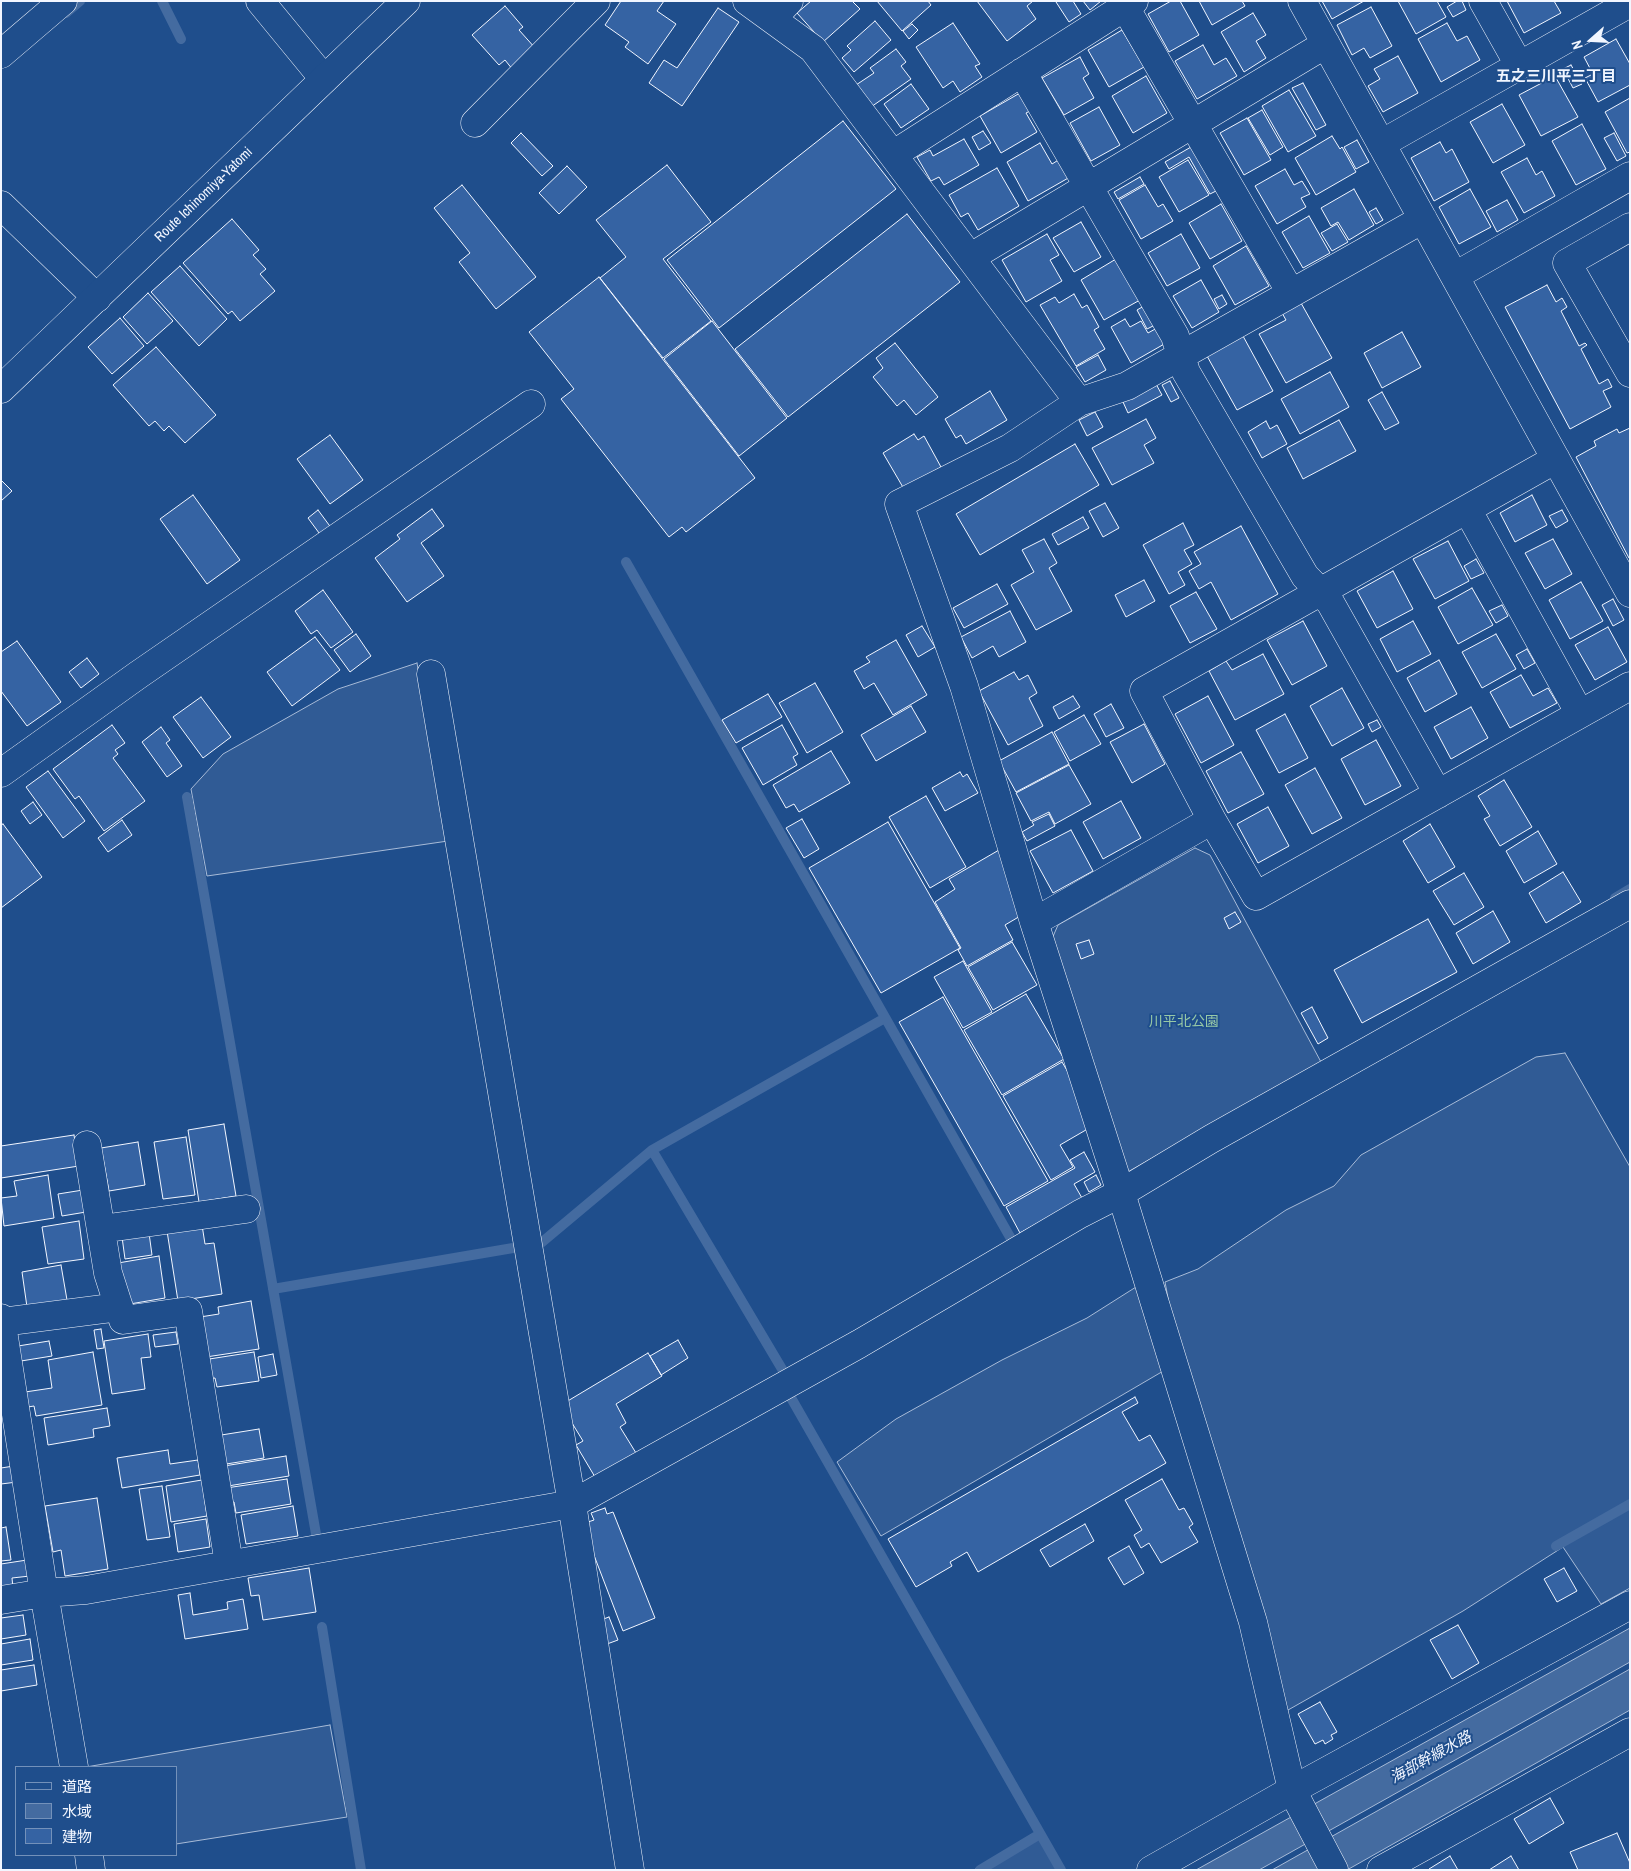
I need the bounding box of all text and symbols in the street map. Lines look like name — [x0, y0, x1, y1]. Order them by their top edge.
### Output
north arrow — [1566, 15, 1616, 65]
text: N — [1567, 38, 1587, 52]
district label: 五之三川平三丁目 — [1496, 68, 1616, 86]
street label: Route Ichinomiya-Yatomi — [152, 144, 256, 246]
park label: 川平北公園 — [1149, 1014, 1219, 1030]
water label: 海部幹線水路 — [1387, 1728, 1475, 1788]
legend — [15, 1766, 178, 1856]
text: 道路 — [62, 1776, 92, 1797]
text: 水域 — [62, 1801, 92, 1822]
text: 建物 — [62, 1826, 92, 1847]

